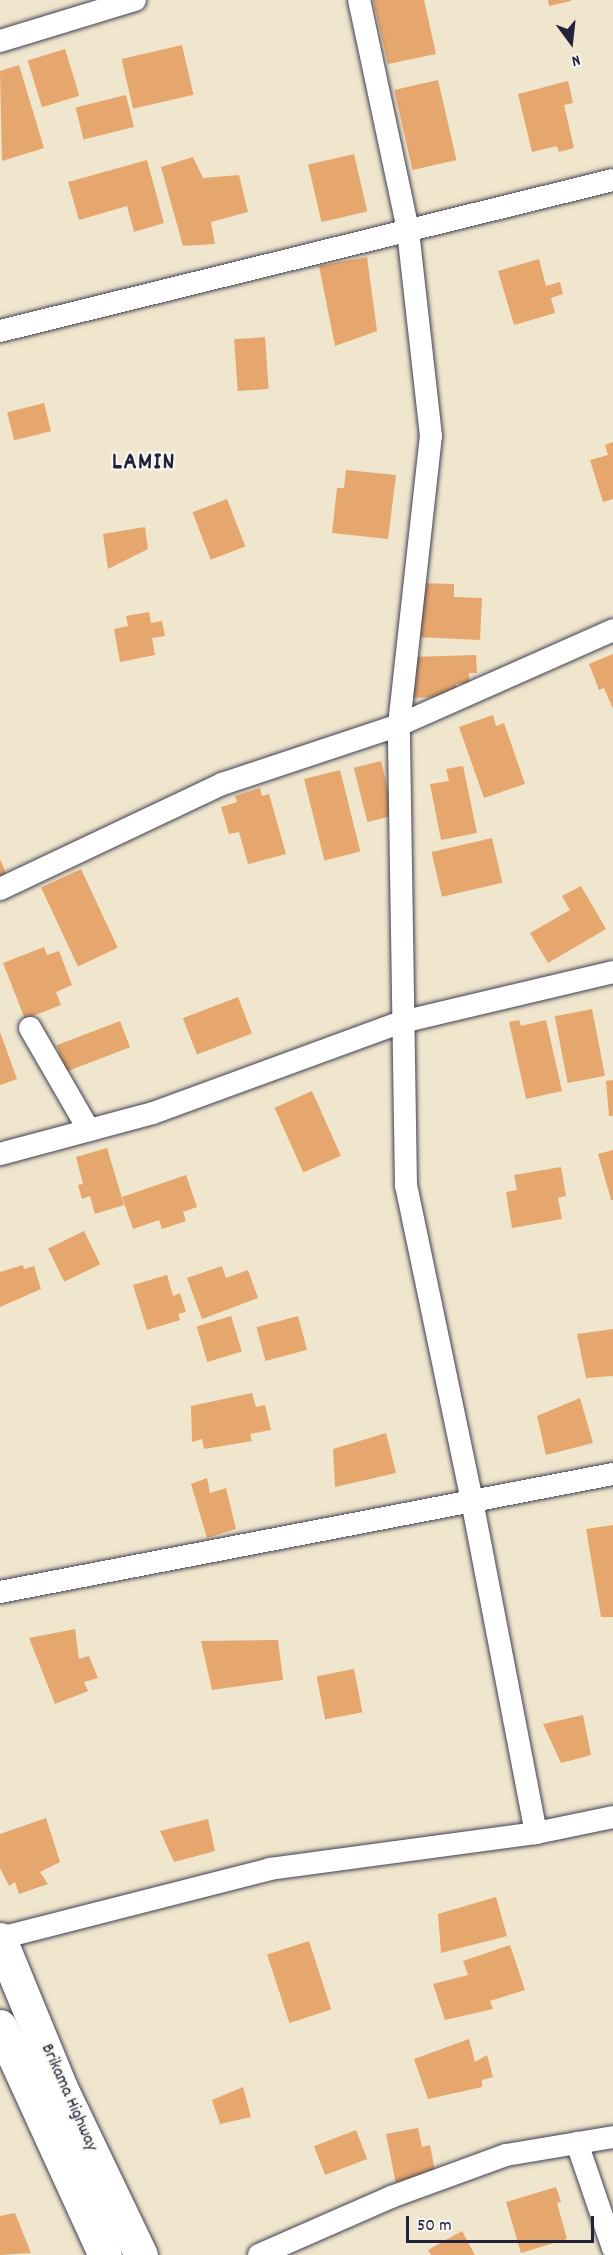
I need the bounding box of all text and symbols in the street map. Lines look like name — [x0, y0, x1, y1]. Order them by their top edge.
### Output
north arrow — [541, 12, 601, 72]
text: N — [569, 48, 583, 72]
district label: LAMIN — [112, 450, 176, 478]
street label: Brikama Highway — [35, 2041, 101, 2155]
scale bar — [409, 2204, 596, 2242]
text: 50 m — [417, 2214, 452, 2239]

